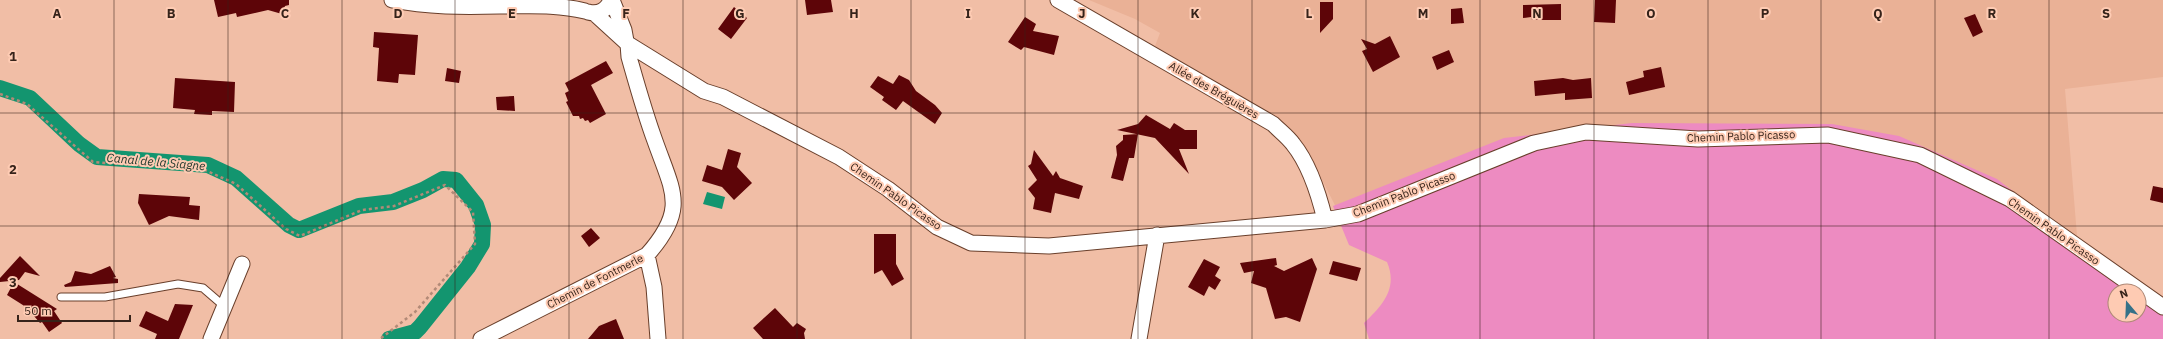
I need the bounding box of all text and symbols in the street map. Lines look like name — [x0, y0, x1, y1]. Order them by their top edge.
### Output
text: A — [53, 5, 62, 22]
text: B — [167, 5, 176, 22]
text: C — [281, 5, 290, 22]
text: D — [393, 5, 403, 22]
text: E — [508, 5, 516, 22]
text: F — [622, 5, 630, 22]
text: G — [735, 5, 745, 22]
text: H — [849, 5, 859, 22]
text: I — [965, 5, 971, 22]
text: J — [1078, 5, 1086, 22]
text: K — [1190, 5, 1200, 22]
text: L — [1306, 5, 1313, 22]
text: M — [1418, 5, 1428, 22]
text: N — [1532, 5, 1542, 22]
text: O — [1646, 5, 1656, 22]
text: P — [1761, 5, 1770, 22]
text: Q — [1873, 5, 1883, 22]
text: R — [1988, 5, 1997, 22]
text: S — [2102, 5, 2110, 22]
text: 1 — [9, 48, 17, 65]
street label: Allée des Bréguières — [1167, 59, 1261, 121]
street label: Chemin Pablo Picasso — [1687, 127, 1795, 145]
water label: Canal de la Siagne — [106, 150, 206, 173]
street label: Chemin Pablo Picasso — [848, 159, 944, 233]
text: 2 — [9, 161, 17, 178]
street label: Chemin Pablo Picasso — [1351, 168, 1457, 220]
street label: Chemin Pablo Picasso — [2006, 194, 2102, 268]
street label: Chemin de Fontmerle — [545, 251, 645, 311]
text: 3 — [9, 274, 17, 291]
north arrow — [2107, 283, 2147, 323]
text: N — [2118, 286, 2130, 301]
scale bar — [18, 297, 130, 323]
text: 50 m — [24, 303, 52, 318]

